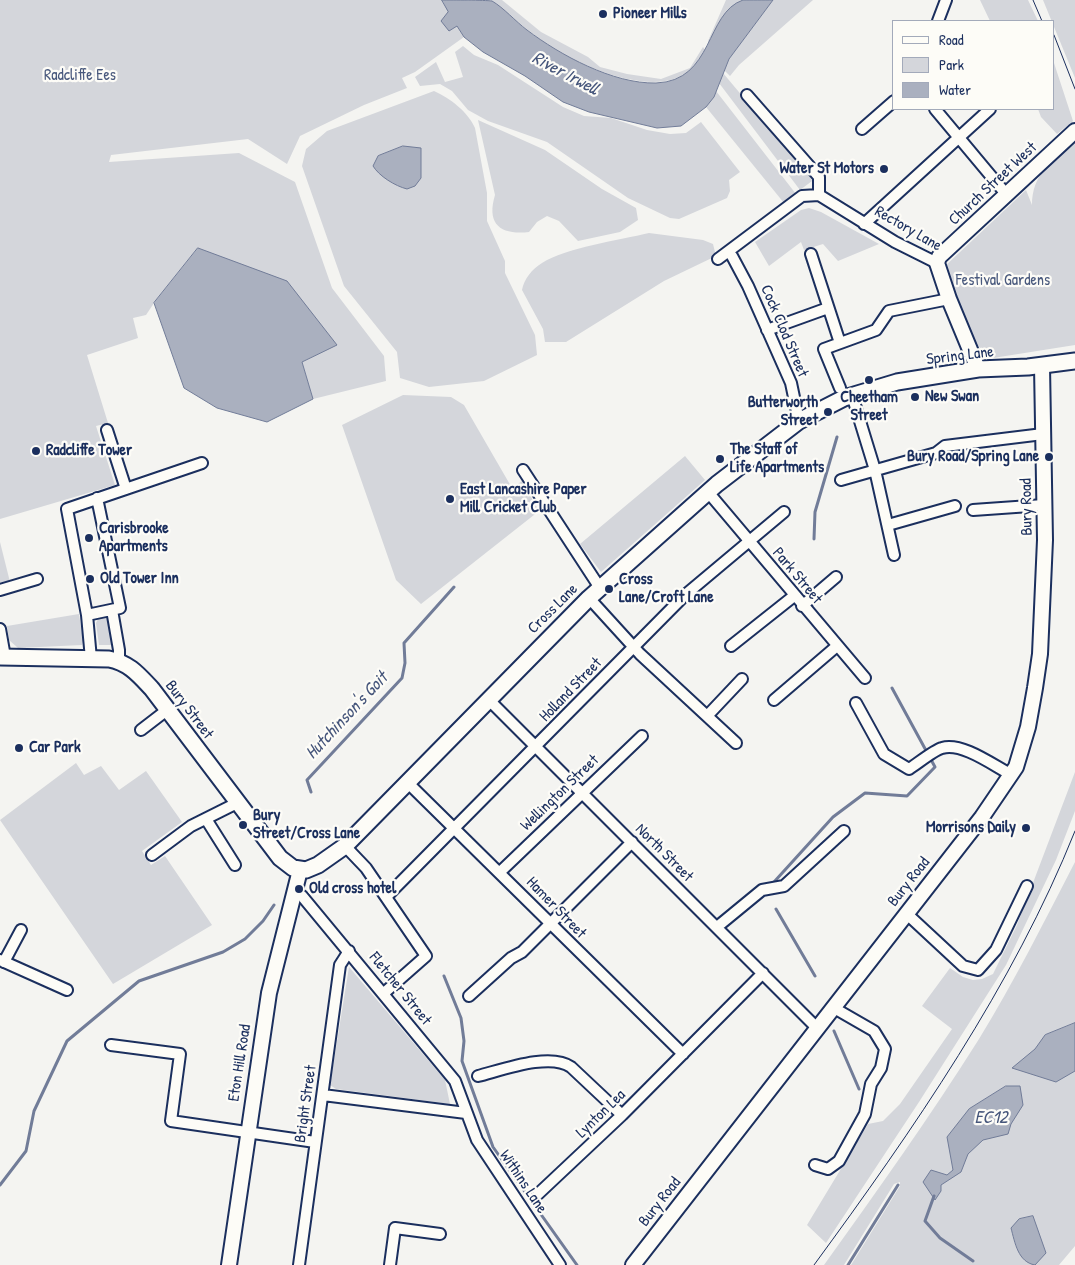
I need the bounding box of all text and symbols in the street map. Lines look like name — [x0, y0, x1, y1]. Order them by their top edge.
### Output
place label: Pioneer Mills — [613, 4, 687, 24]
marker: Pioneer Mills — [597, 8, 609, 20]
legend — [892, 20, 1055, 110]
text: Road — [939, 29, 964, 50]
water label: River Irwell — [528, 48, 602, 100]
text: Park — [939, 54, 964, 75]
park label: Radcliffe Ees — [44, 66, 116, 86]
text: Water — [939, 79, 971, 100]
street label: Church Street West — [945, 138, 1041, 230]
place label: Water St Motors — [779, 159, 874, 179]
marker: Water St Motors — [878, 163, 890, 175]
street label: Rectory Lane — [871, 202, 945, 256]
park label: Festival Gardens — [956, 271, 1050, 291]
street label: Cock Clod Street — [756, 282, 812, 380]
street label: Spring Lane — [925, 342, 995, 370]
marker: Cheetham Street — [863, 374, 875, 386]
place label: New Swan — [925, 387, 979, 407]
place label: Cheetham Street — [840, 388, 898, 426]
marker: New Swan — [909, 391, 921, 403]
place label: Butterworth Street — [748, 393, 818, 431]
marker: Butterworth Street — [822, 406, 834, 418]
place label: The Staff of Life Apartments — [730, 440, 824, 478]
place label: Radcliffe Tower — [46, 441, 132, 461]
marker: Radcliffe Tower — [30, 445, 42, 457]
place label: Bury Road/Spring Lane — [907, 447, 1039, 467]
marker: Bury Road/Spring Lane — [1043, 451, 1055, 463]
marker: The Staff of Life Apartments — [714, 453, 726, 465]
street label: Bury Road — [1017, 478, 1037, 536]
place label: East Lancashire Paper Mill Cricket Club — [460, 480, 587, 518]
marker: East Lancashire Paper Mill Cricket Club — [444, 493, 456, 505]
place label: Carisbrooke Apartments — [99, 519, 169, 557]
marker: Carisbrooke Apartments — [83, 532, 95, 544]
street label: Park Street — [768, 544, 826, 608]
place label: Old Tower Inn — [100, 569, 179, 589]
place label: Cross Lane/Croft Lane — [619, 570, 714, 608]
marker: Old Tower Inn — [84, 573, 96, 585]
street label: Cross Lane — [524, 580, 582, 638]
marker: Cross Lane/Croft Lane — [603, 583, 615, 595]
street label: Holland Street — [536, 654, 606, 726]
water label: Hutchinson's Goit — [301, 668, 393, 764]
street label: Bury Street — [161, 677, 217, 743]
place label: Car Park — [29, 738, 81, 758]
marker: Car Park — [13, 742, 25, 754]
street label: Wellington Street — [517, 751, 603, 835]
place label: Bury Street/Cross Lane — [253, 806, 360, 844]
place label: Morrisons Daily — [926, 818, 1016, 838]
marker: Bury Street/Cross Lane — [237, 819, 249, 831]
street label: North Street — [631, 820, 697, 886]
marker: Morrisons Daily — [1020, 822, 1032, 834]
street label: Bury Road — [884, 853, 934, 911]
street label: Hamer Street — [522, 873, 590, 943]
place label: Old cross hotel — [309, 879, 396, 899]
marker: Old cross hotel — [293, 883, 305, 895]
street label: Fletcher Street — [365, 949, 435, 1029]
street label: Eton Hill Road — [224, 1023, 256, 1103]
street label: Bright Street — [291, 1064, 321, 1144]
street label: Lynton Lea — [572, 1086, 630, 1142]
water label: EC12 — [975, 1107, 1007, 1129]
street label: Withins Lane — [495, 1147, 551, 1217]
street label: Bury Road — [635, 1173, 685, 1231]

